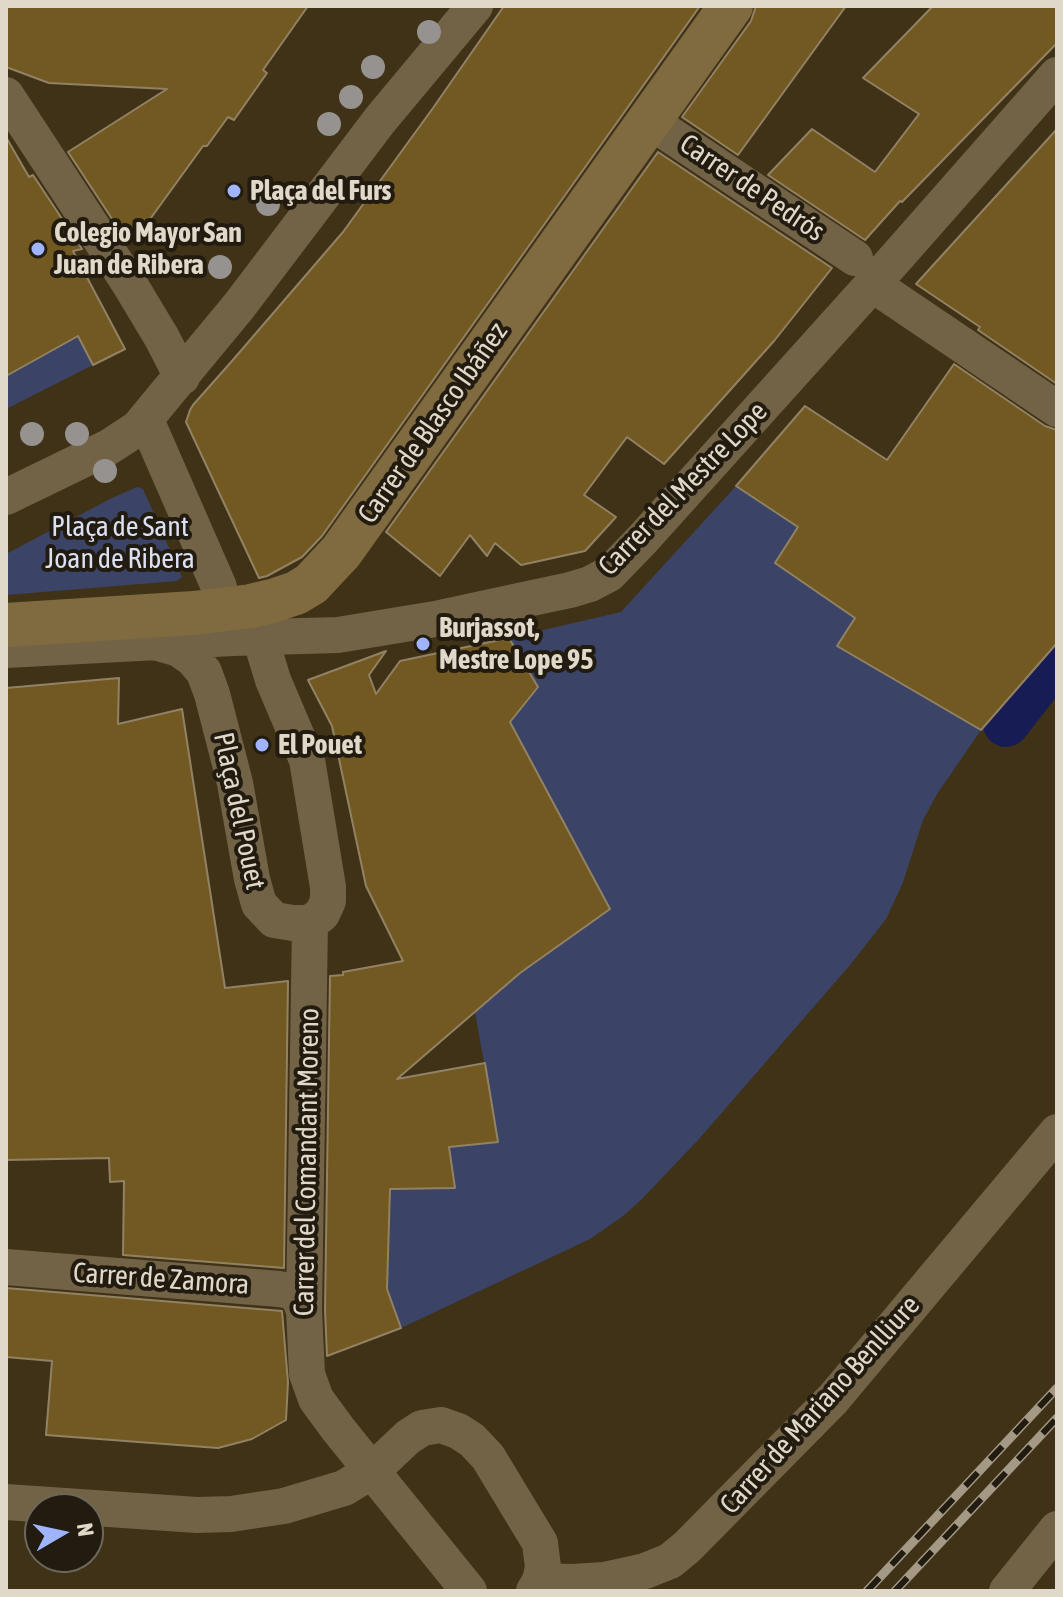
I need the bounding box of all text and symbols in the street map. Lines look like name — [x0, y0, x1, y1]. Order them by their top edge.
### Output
street label: Carrer de Pedrós — [673, 127, 831, 249]
place label: Plaça del Furs — [250, 174, 391, 208]
marker: Plaça del Furs — [225, 182, 243, 200]
place label: Colegio Mayor San Juan de Ribera — [54, 216, 242, 282]
marker: Colegio Mayor San Juan de Ribera — [29, 240, 47, 258]
street label: Carrer de Blasco Ibáñez — [351, 316, 515, 530]
street label: Carrer del Mestre Lope — [592, 395, 774, 583]
park label: Plaça de Sant Joan de Ribera — [45, 510, 195, 576]
place label: Burjassot, Mestre Lope 95 — [439, 611, 593, 677]
marker: Burjassot, Mestre Lope 95 — [414, 635, 432, 653]
place label: El Pouet — [278, 728, 362, 762]
street label: Plaça del Pouet — [206, 729, 272, 893]
marker: El Pouet — [253, 736, 271, 754]
street label: Carrer del Comandant Moreno — [288, 1008, 326, 1316]
street label: Carrer de Zamora — [72, 1256, 250, 1302]
street label: Carrer de Mariano Benlliure — [713, 1289, 927, 1521]
north arrow — [24, 1493, 104, 1573]
text: N — [72, 1521, 100, 1538]

